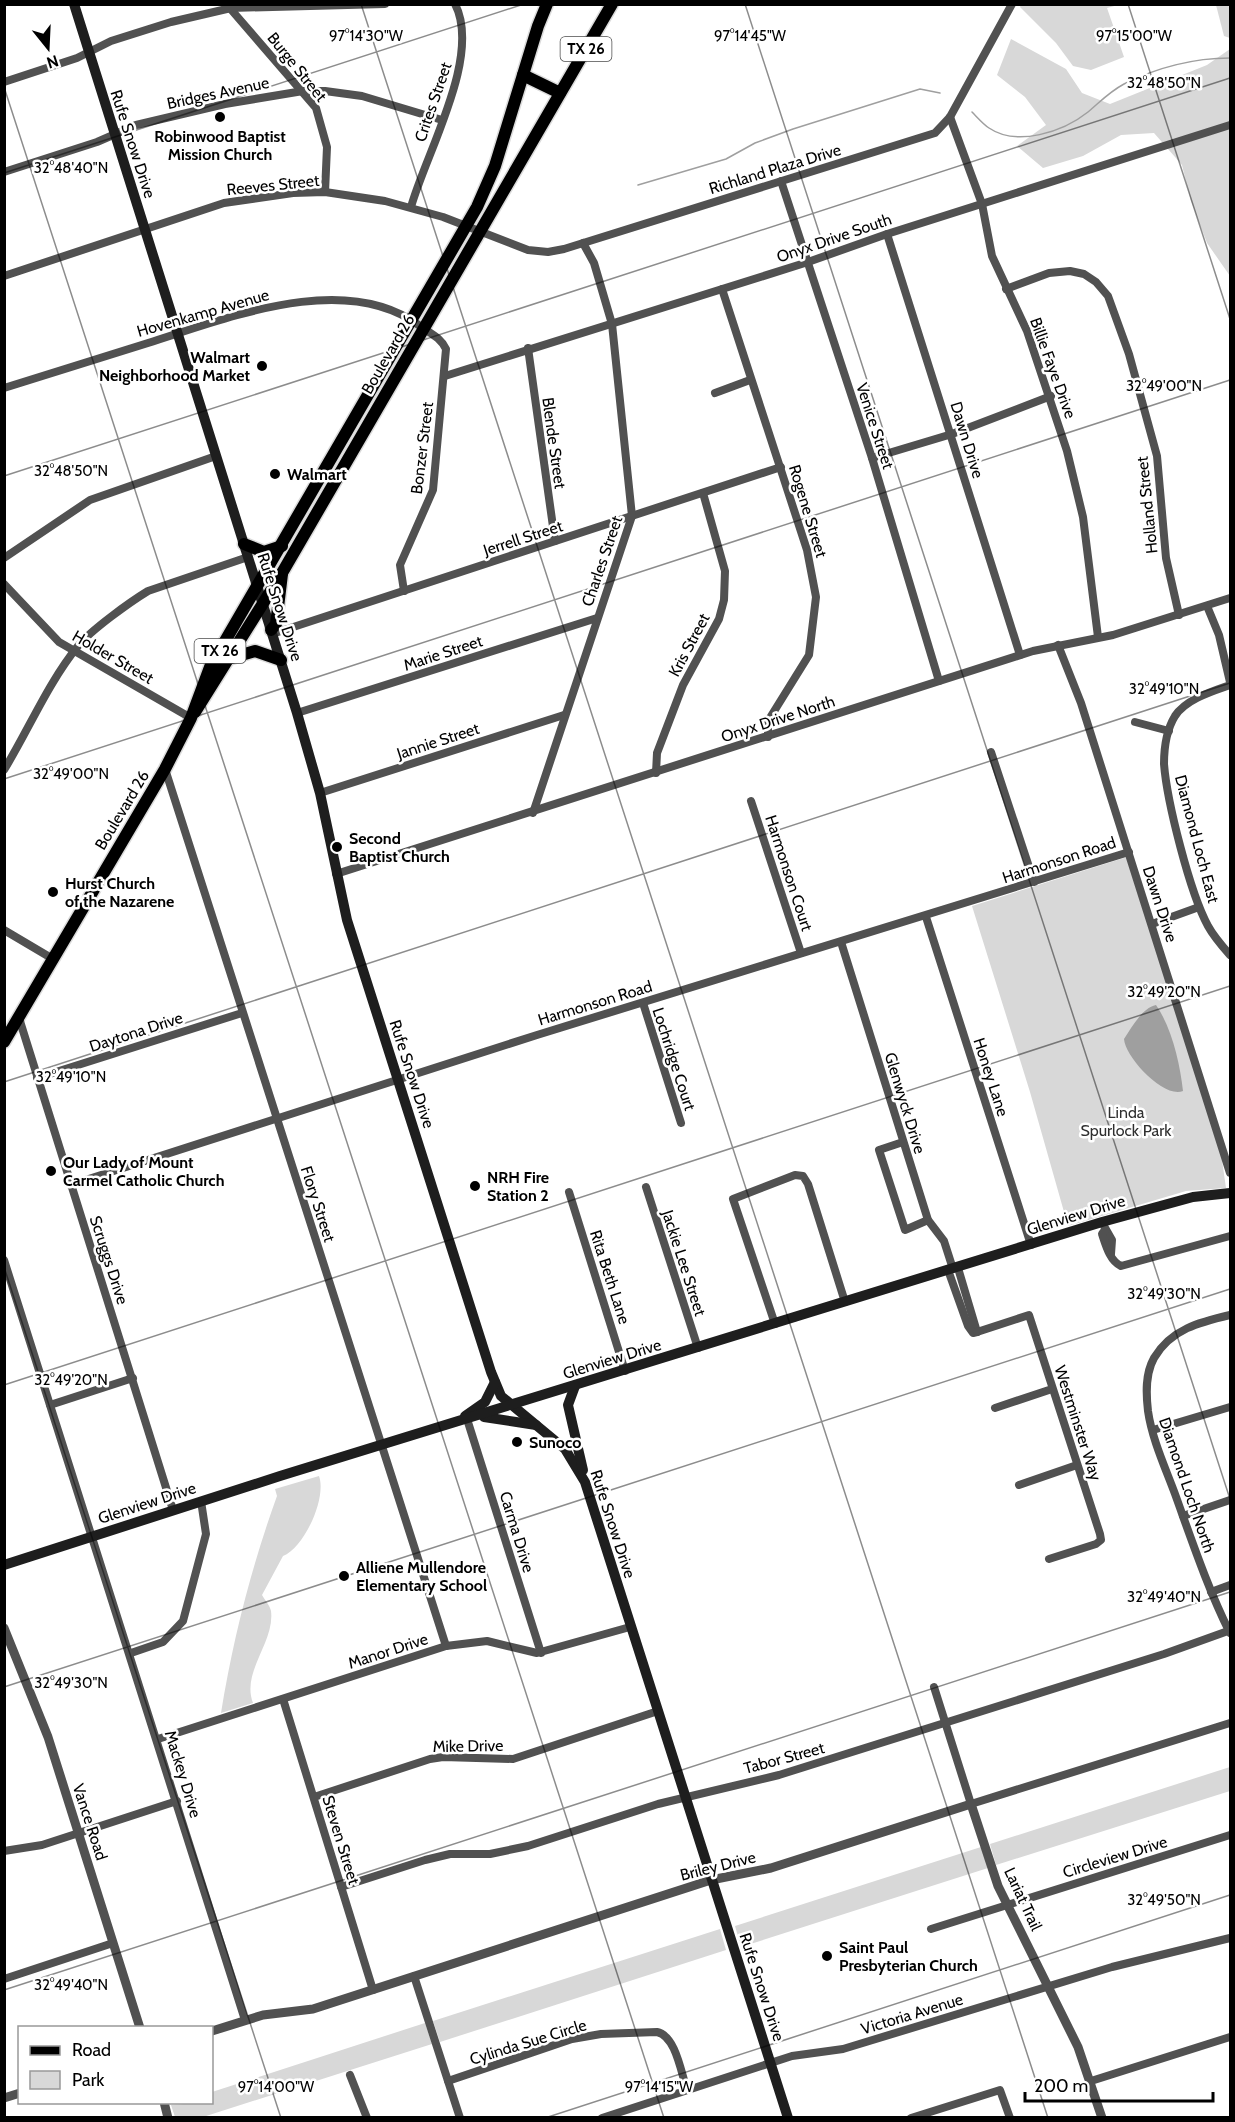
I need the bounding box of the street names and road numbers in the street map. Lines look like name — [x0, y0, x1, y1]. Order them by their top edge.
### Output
street label: Burge Street — [263, 28, 331, 106]
road number: TX 26 — [560, 37, 612, 61]
street label: Crites Street — [410, 59, 456, 144]
street label: Bridges Avenue — [165, 73, 271, 113]
street label: Rufe Snow Drive — [107, 87, 159, 201]
street label: Richland Plaza Drive — [707, 140, 843, 198]
street label: Reeves Street — [226, 171, 321, 199]
street label: Onyx Drive South — [774, 209, 894, 267]
street label: Hovenkamp Avenue — [135, 285, 271, 341]
street label: Boulevard 26 — [358, 311, 418, 397]
street label: Billie Faye Drive — [1026, 315, 1080, 421]
street label: Venice Street — [852, 381, 898, 472]
street label: Blende Street — [538, 396, 570, 491]
street label: Dawn Drive — [946, 399, 988, 481]
street label: Bonzer Street — [407, 400, 437, 495]
street label: Holland Street — [1132, 455, 1162, 555]
street label: Rogene Street — [785, 462, 831, 560]
street label: Charles Street — [578, 513, 627, 609]
street label: Jerrell Street — [480, 516, 566, 560]
street label: Rufe Snow Drive — [254, 550, 306, 664]
street label: Kris Street — [664, 610, 714, 680]
street label: Holder Street — [69, 626, 157, 688]
street label: Marie Street — [401, 631, 485, 675]
road number: TX 26 — [194, 639, 246, 663]
street label: Onyx Drive North — [719, 692, 837, 746]
street label: Jannie Street — [393, 719, 482, 764]
street label: Boulevard 26 — [91, 767, 153, 853]
street label: Diamond Loch East — [1171, 773, 1223, 906]
street label: Harmonson Court — [761, 813, 817, 934]
street label: Harmonson Road — [1000, 833, 1118, 887]
street label: Dawn Drive — [1139, 863, 1181, 945]
street label: Harmonson Road — [536, 977, 654, 1029]
street label: Lochridge Court — [648, 1005, 700, 1113]
street label: Daytona Drive — [87, 1008, 185, 1056]
street label: Rufe Snow Drive — [386, 1017, 438, 1131]
street label: Honey Lane — [969, 1035, 1013, 1119]
street label: Glenwyck Drive — [881, 1050, 929, 1156]
street label: Flory Street — [297, 1164, 339, 1245]
street label: Glenview Drive — [1025, 1191, 1127, 1239]
street label: Jackie Lee Street — [658, 1207, 710, 1319]
street label: Scruggs Drive — [86, 1213, 132, 1307]
street label: Rita Beth Lane — [586, 1228, 634, 1326]
street label: Glenview Drive — [561, 1335, 663, 1383]
street label: Westminster Way — [1050, 1363, 1106, 1483]
street label: Diamond Loch North — [1155, 1415, 1219, 1555]
street label: Rufe Snow Drive — [587, 1467, 639, 1581]
street label: Glenview Drive — [96, 1478, 198, 1528]
street label: Carma Drive — [496, 1489, 538, 1575]
street label: Manor Drive — [346, 1629, 430, 1673]
street label: Mackey Drive — [161, 1728, 205, 1820]
street label: Mike Drive — [432, 1736, 504, 1756]
street label: Tabor Street — [742, 1738, 827, 1778]
street label: Vance Road — [69, 1781, 111, 1863]
street label: Steven Street — [318, 1793, 364, 1887]
street label: Circleview Drive — [1060, 1832, 1170, 1882]
street label: Briley Drive — [678, 1847, 758, 1885]
street label: Lariat Trail — [1000, 1864, 1046, 1934]
street label: Rufe Snow Drive — [736, 1930, 788, 2044]
street label: Victoria Avenue — [859, 1989, 965, 2039]
street label: Cylinda Sue Circle — [467, 2015, 589, 2069]

